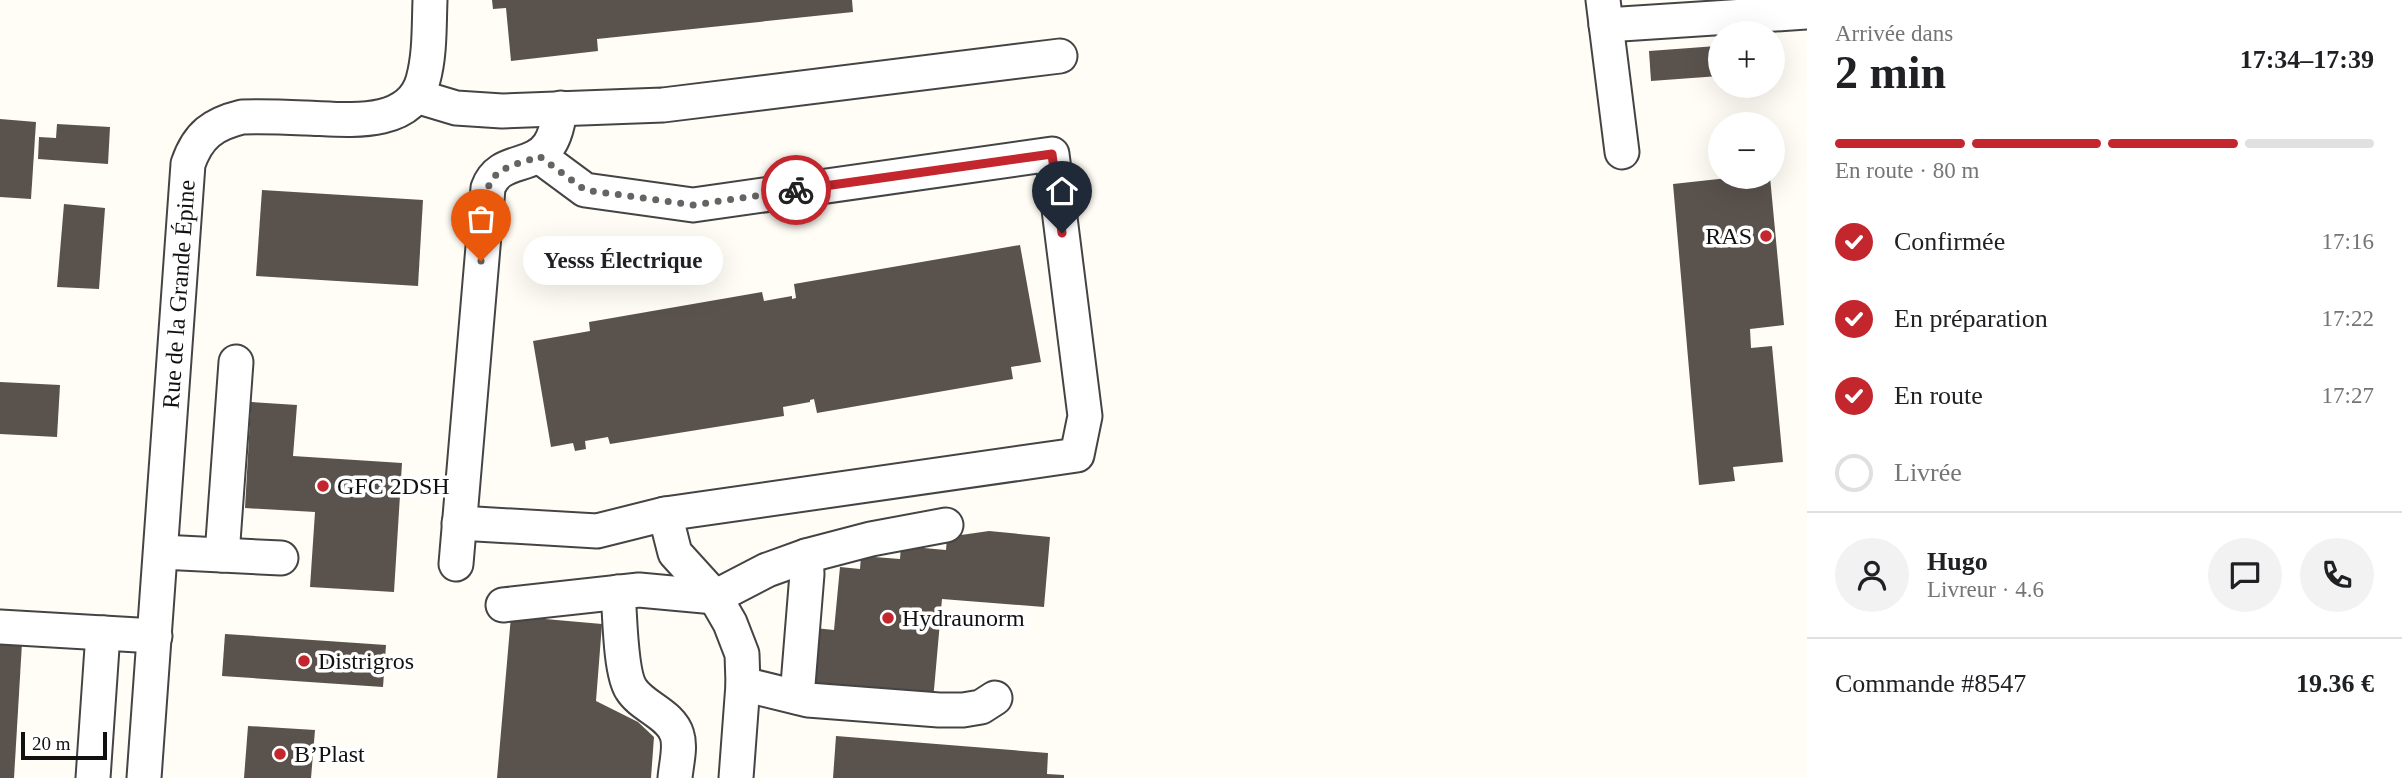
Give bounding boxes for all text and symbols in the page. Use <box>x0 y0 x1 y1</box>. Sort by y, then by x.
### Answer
map controls <box>1708 21 1785 189</box>
button: + <box>1708 21 1785 98</box>
text: Arrivée dans <box>1835 21 1953 46</box>
text: 17:34–17:39 <box>2240 45 2374 74</box>
text: 2 min <box>1835 47 1946 98</box>
button: − <box>1708 112 1785 189</box>
courier <box>761 155 831 225</box>
text: En route · 80 m <box>1835 158 1979 183</box>
pin <box>1032 161 1092 233</box>
icon: bike <box>777 171 815 209</box>
icon: home <box>1043 172 1081 210</box>
street label: Rue de la Grande Épine <box>158 179 200 410</box>
pin <box>451 189 511 261</box>
icon: bag <box>462 200 500 238</box>
place label: RAS <box>1705 223 1752 249</box>
icon: check <box>1835 223 1873 261</box>
text: Confirmée <box>1894 227 2005 256</box>
marker: RAS <box>1758 228 1774 244</box>
text: 17:16 <box>2322 229 2374 254</box>
callout: Yesss Électrique <box>523 236 722 286</box>
text: Yesss Électrique <box>543 248 703 273</box>
icon: check <box>1835 300 1873 338</box>
text: En préparation <box>1894 304 2048 333</box>
text: 17:22 <box>2322 306 2374 331</box>
icon: check <box>1835 377 1873 415</box>
text: En route <box>1894 381 1983 410</box>
text: 17:27 <box>2322 383 2374 408</box>
text: Livrée <box>1894 458 1962 487</box>
place label: GFC 2DSH <box>337 473 450 499</box>
marker: GFC 2DSH <box>315 478 331 494</box>
button: person <box>1835 538 1909 612</box>
button: chat <box>2208 538 2282 612</box>
button: phone <box>2300 538 2374 612</box>
text: Hugo <box>1927 547 1988 576</box>
text: Livreur · 4.6 <box>1927 577 2044 602</box>
place label: Hydraunorm <box>902 605 1025 631</box>
marker: Hydraunorm <box>880 610 896 626</box>
place label: Distrigros <box>318 648 414 674</box>
marker: Distrigros <box>296 653 312 669</box>
text: Commande #8547 <box>1835 669 2026 698</box>
text: 19.36 € <box>2296 669 2374 698</box>
scale bar <box>21 729 107 761</box>
text: 20 m <box>32 733 71 754</box>
place label: B’Plast <box>294 741 365 767</box>
marker: B’Plast <box>272 746 288 762</box>

